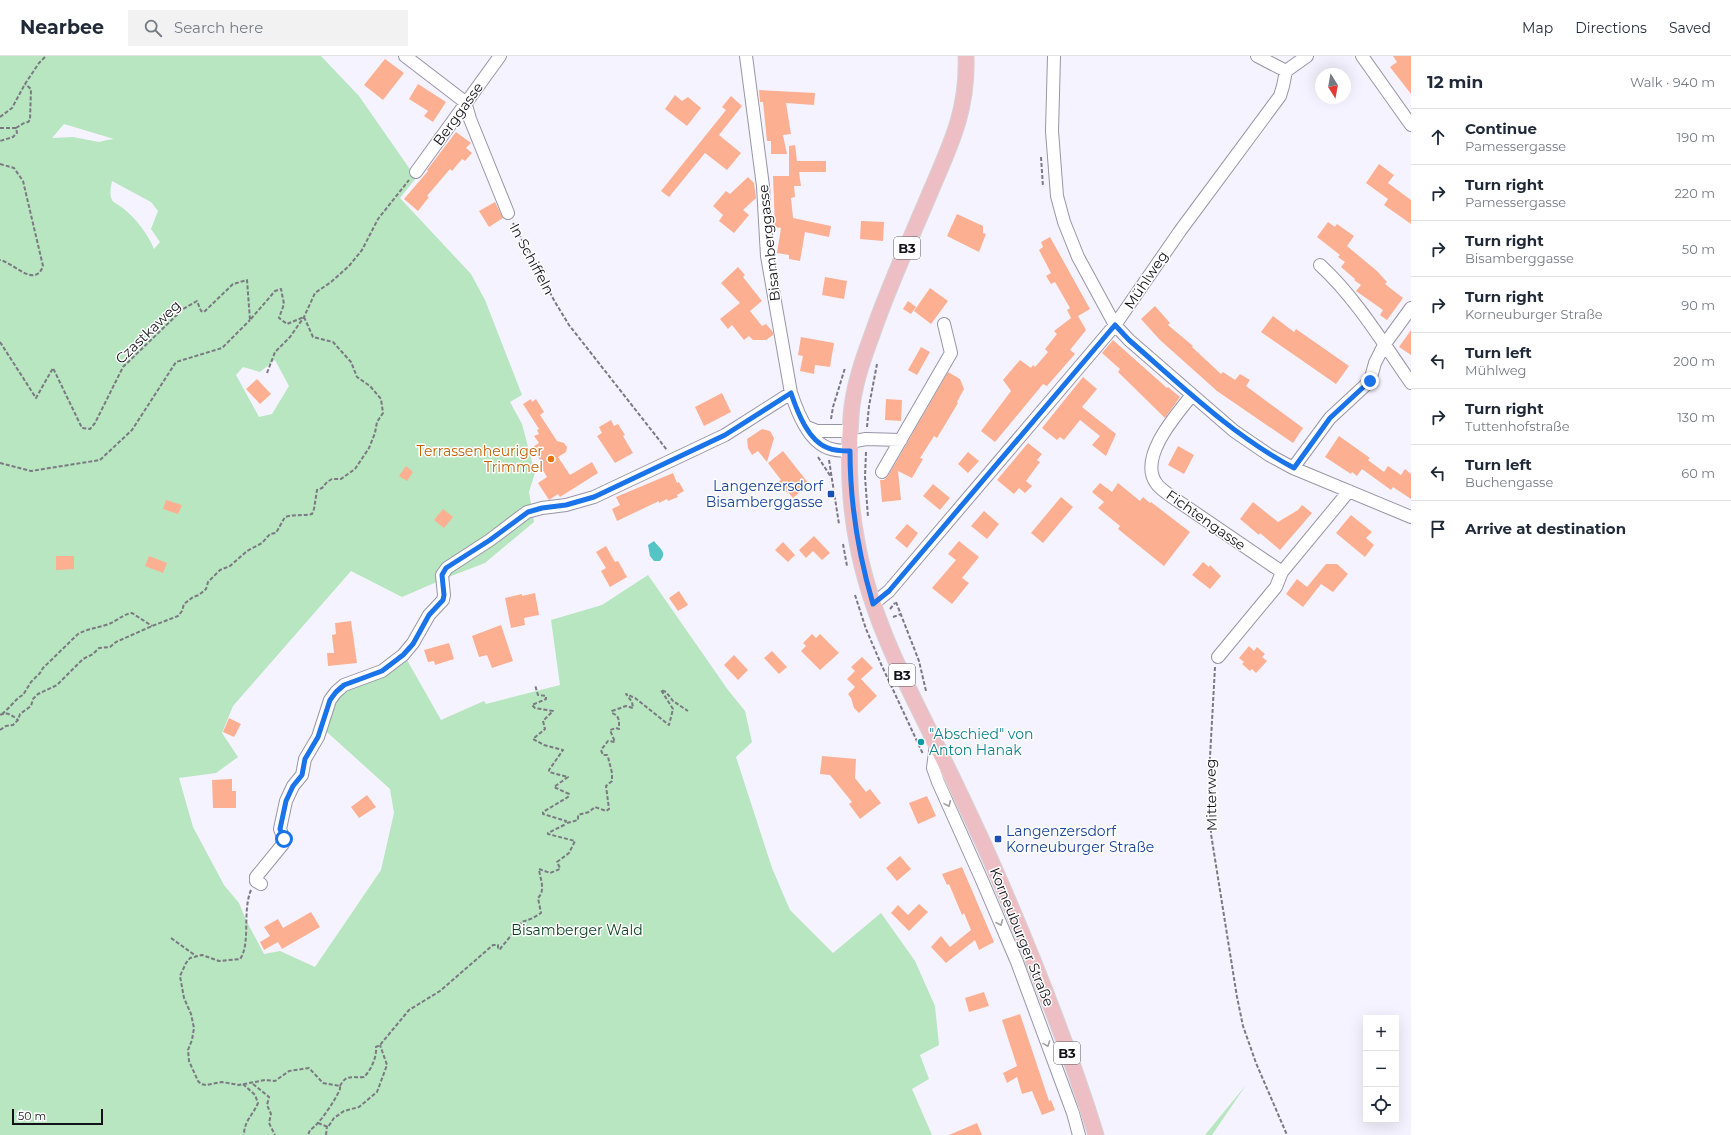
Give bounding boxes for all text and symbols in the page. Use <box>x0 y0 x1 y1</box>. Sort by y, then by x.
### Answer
search box <box>128 10 408 46</box>
text: Nearbee <box>20 16 104 39</box>
icon: search <box>142 17 164 39</box>
text: Search here <box>174 18 263 37</box>
text: Map <box>1522 19 1553 37</box>
text: Directions <box>1575 19 1647 37</box>
text: Saved <box>1669 19 1711 37</box>
north arrow <box>1315 68 1351 104</box>
text: 12 min <box>1427 72 1483 92</box>
text: Walk · 940 m <box>1630 74 1715 90</box>
street label: Berggasse <box>429 79 487 149</box>
text: Continue <box>1465 119 1537 138</box>
icon: ahead <box>1427 126 1449 148</box>
text: 190 m <box>1677 129 1715 145</box>
text: Pamessergasse <box>1465 138 1566 154</box>
text: Turn right <box>1465 175 1544 194</box>
icon: right <box>1427 182 1449 204</box>
street label: Bisamberggasse <box>754 184 784 302</box>
text: 220 m <box>1674 185 1715 201</box>
text: Pamessergasse <box>1465 194 1566 210</box>
street label: In Schiffeln <box>506 220 558 298</box>
text: Turn right <box>1465 231 1544 250</box>
road number: B3 <box>894 237 920 259</box>
icon: right <box>1427 238 1449 260</box>
text: 50 m <box>1682 241 1715 257</box>
street label: Mühlweg <box>1120 248 1172 312</box>
text: Bisamberggasse <box>1465 250 1574 266</box>
text: Turn right <box>1465 287 1544 306</box>
icon: right <box>1427 294 1449 316</box>
street label: Czastkaweg <box>111 296 185 368</box>
text: 90 m <box>1681 297 1715 313</box>
text: Korneuburger Straße <box>1465 306 1603 322</box>
text: Turn left <box>1465 343 1532 362</box>
icon: left <box>1427 350 1449 372</box>
text: 200 m <box>1673 353 1715 369</box>
text: Mühlweg <box>1465 362 1526 378</box>
route end <box>1361 372 1379 390</box>
text: Turn right <box>1465 399 1544 418</box>
icon: right <box>1427 406 1449 428</box>
text: 130 m <box>1677 409 1715 425</box>
text: Tuttenhofstraße <box>1465 418 1570 434</box>
place label: Terrassenheuriger Trimmel <box>417 442 543 476</box>
marker: Terrassenheuriger Trimmel <box>546 454 556 464</box>
text: Turn left <box>1465 455 1532 474</box>
icon: left <box>1427 462 1449 484</box>
text: 60 m <box>1681 465 1715 481</box>
text: Buchengasse <box>1465 474 1553 490</box>
place label: Langenzersdorf Bisamberggasse <box>706 477 824 511</box>
street label: Fichtengasse <box>1163 486 1249 554</box>
marker: Langenzersdorf Bisamberggasse <box>826 489 836 499</box>
icon: arrive <box>1427 518 1449 540</box>
text: Arrive at destination <box>1465 519 1626 538</box>
road number: B3 <box>889 664 915 686</box>
place label: "Abschied" von Anton Hanak <box>929 725 1033 759</box>
marker: "Abschied" von Anton Hanak <box>916 737 926 747</box>
street label: Mitterweg <box>1201 759 1221 831</box>
one-way arrow <box>943 800 951 808</box>
place label: Langenzersdorf Korneuburger Straße <box>1006 822 1154 856</box>
route start <box>275 830 293 848</box>
marker: Langenzersdorf Korneuburger Straße <box>993 834 1003 844</box>
street label: Korneuburger Straße <box>986 865 1058 1009</box>
one-way arrow <box>996 920 1004 927</box>
park label: Bisamberger Wald <box>511 921 643 939</box>
map controls <box>1363 1015 1399 1123</box>
button: + <box>1363 1015 1399 1051</box>
one-way arrow <box>1043 1041 1051 1048</box>
road number: B3 <box>1054 1042 1080 1064</box>
button: − <box>1363 1051 1399 1087</box>
button: locate <box>1363 1087 1399 1123</box>
scale bar <box>12 1107 103 1126</box>
text: 50 m <box>18 1109 46 1123</box>

